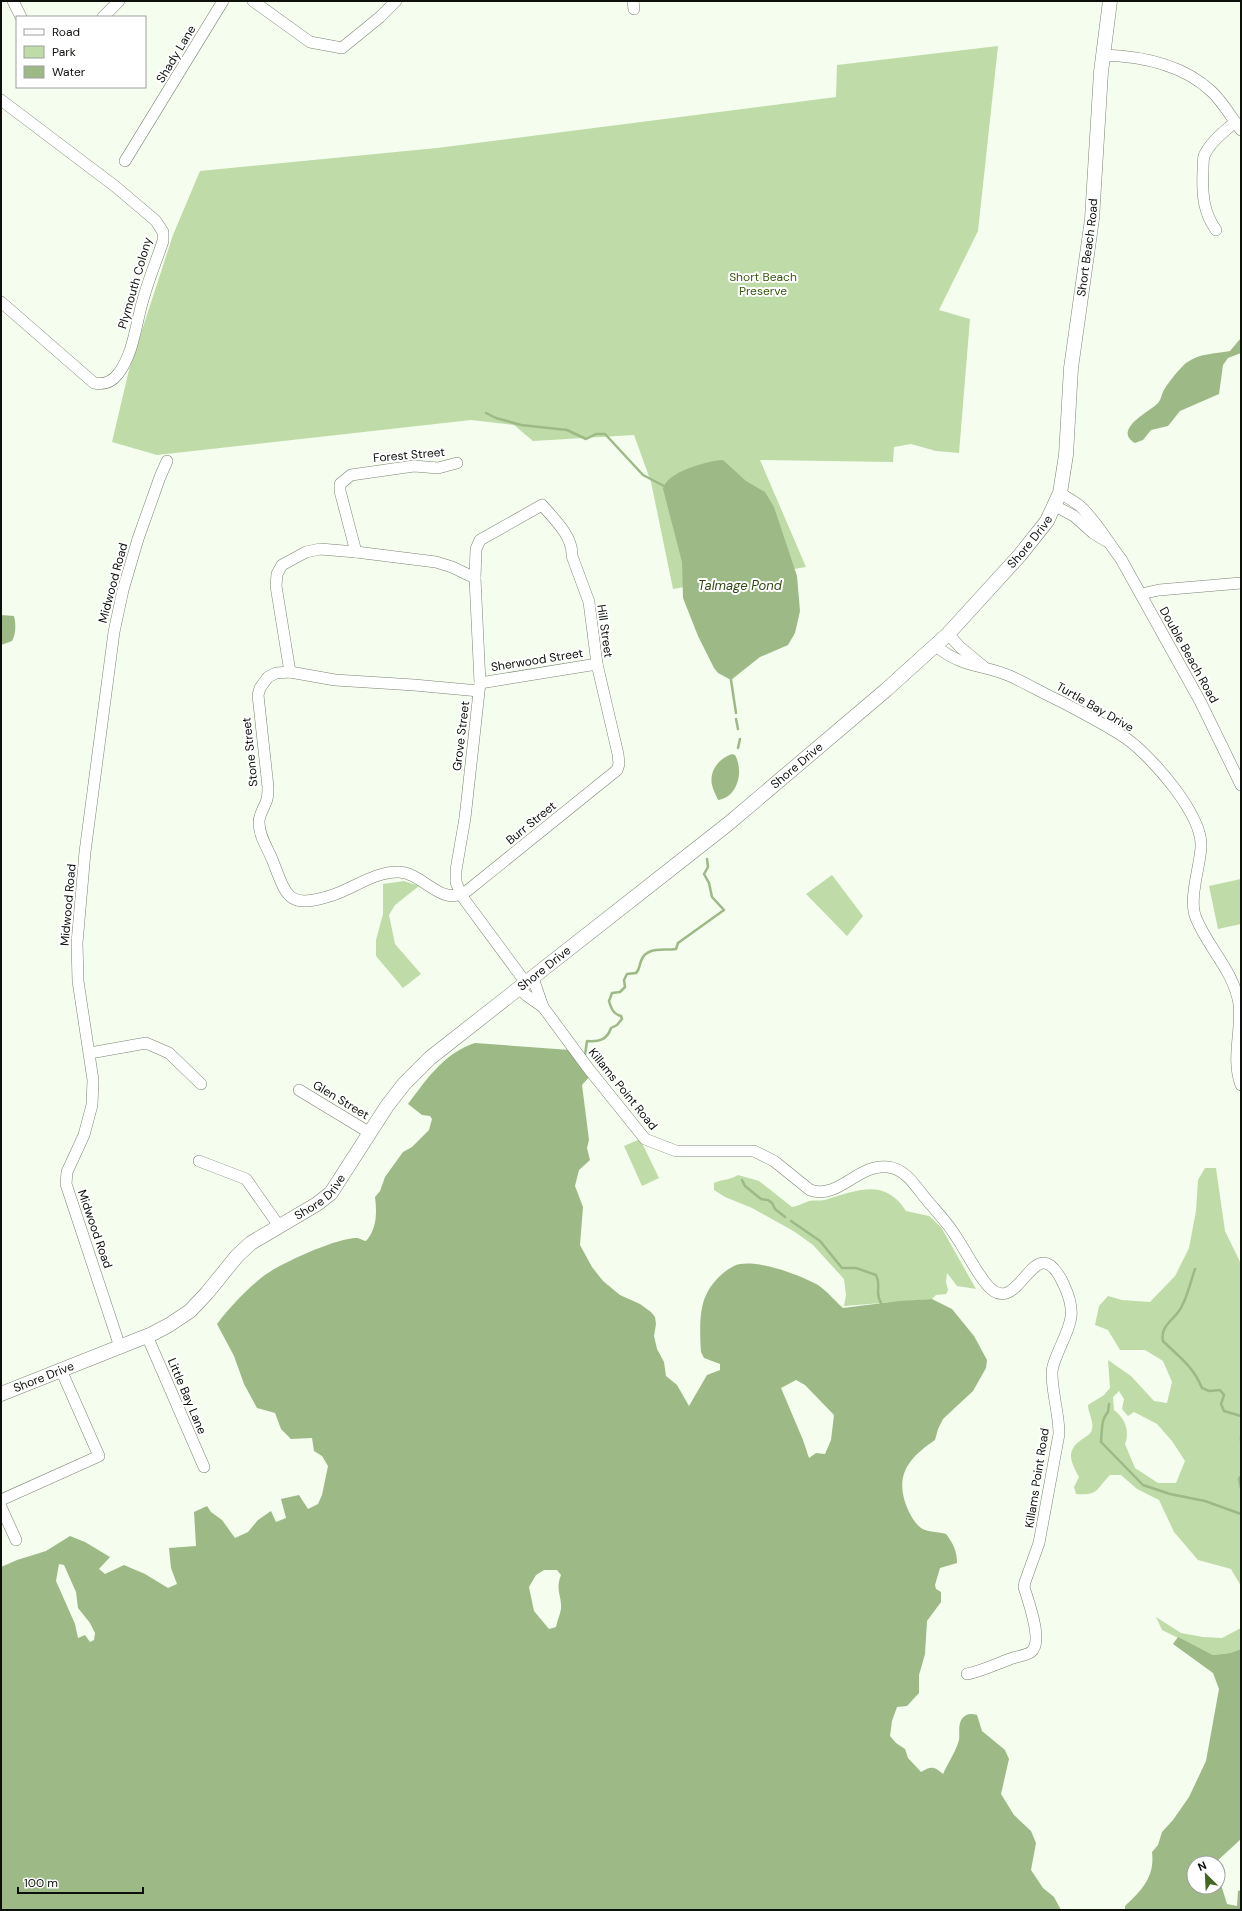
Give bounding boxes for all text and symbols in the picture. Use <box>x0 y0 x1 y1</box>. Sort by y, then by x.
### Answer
legend <box>16 16 146 88</box>
street label: Shady Lane <box>153 22 200 86</box>
text: Road <box>52 24 80 40</box>
text: Park <box>52 44 76 60</box>
text: Water <box>52 64 86 80</box>
street label: Short Beach Road <box>1073 198 1101 298</box>
street label: Plymouth Colony <box>114 235 156 331</box>
park label: Short Beach Preserve <box>729 269 797 299</box>
street label: Forest Street <box>372 444 446 466</box>
street label: Shore Drive <box>1004 513 1056 572</box>
street label: Midwood Road <box>95 541 131 625</box>
water label: Talmage Pond <box>698 577 783 594</box>
street label: Hill Street <box>593 603 617 659</box>
street label: Double Beach Road <box>1156 604 1222 706</box>
street label: Sherwood Street <box>490 645 584 675</box>
street label: Turtle Bay Drive <box>1053 678 1137 736</box>
street label: Grove Street <box>449 700 473 772</box>
street label: Stone Street <box>238 716 262 787</box>
street label: Shore Drive <box>767 739 826 792</box>
street label: Burr Street <box>503 798 560 848</box>
street label: Midwood Road <box>56 863 80 947</box>
street label: Shore Drive <box>514 942 574 994</box>
street label: Killams Point Road <box>585 1045 661 1133</box>
street label: Glen Street <box>310 1077 372 1123</box>
street label: Shore Drive <box>291 1171 349 1224</box>
street label: Midwood Road <box>74 1187 116 1271</box>
street label: Little Bay Lane <box>164 1355 210 1437</box>
street label: Shore Drive <box>11 1358 76 1396</box>
street label: Killams Point Road <box>1021 1427 1053 1529</box>
north arrow <box>1186 1855 1226 1895</box>
text: N <box>1195 1858 1208 1874</box>
scale bar <box>18 1869 143 1895</box>
text: 100 m <box>24 1875 58 1891</box>

